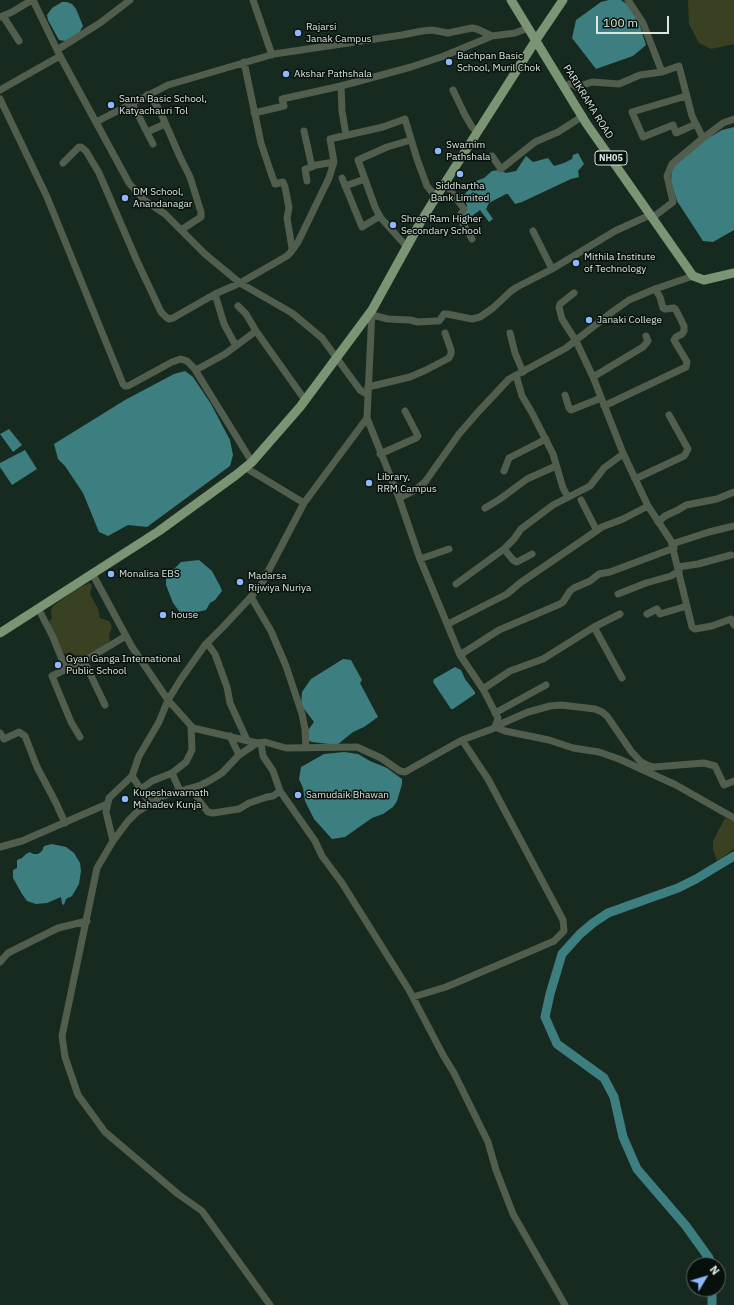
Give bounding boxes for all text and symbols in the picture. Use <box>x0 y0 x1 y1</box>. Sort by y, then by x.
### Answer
scale bar <box>598 8 671 34</box>
text: 100 m <box>603 15 638 30</box>
place label: Rajarsi Janak Campus <box>306 21 372 44</box>
marker: Rajarsi Janak Campus <box>293 28 303 38</box>
place label: Bachpan Basic School, Muril Chok <box>457 50 540 74</box>
marker: Bachpan Basic School, Muril Chok <box>444 57 454 67</box>
street label: PARIKRAMA ROAD <box>560 63 616 141</box>
place label: Akshar Pathshala <box>294 68 372 80</box>
marker: Akshar Pathshala <box>281 69 291 79</box>
place label: Santa Basic School, Katyachauri Tol <box>119 93 207 116</box>
marker: Santa Basic School, Katyachauri Tol <box>106 100 116 110</box>
place label: Swarnim Pathshala <box>446 139 490 162</box>
marker: Swarnim Pathshala <box>433 146 443 156</box>
road number: NH05 <box>595 151 627 165</box>
marker: Siddhartha Bank Limited <box>455 169 465 179</box>
place label: Siddhartha Bank Limited <box>431 180 489 204</box>
place label: DM School, Anandanagar <box>133 186 193 210</box>
marker: DM School, Anandanagar <box>120 193 130 203</box>
place label: Shree Ram Higher Secondary School <box>401 213 482 236</box>
marker: Shree Ram Higher Secondary School <box>388 220 398 230</box>
place label: Mithila Institute of Technology <box>584 251 655 274</box>
marker: Mithila Institute of Technology <box>571 258 581 268</box>
place label: Janaki College <box>597 314 662 326</box>
marker: Janaki College <box>584 315 594 325</box>
place label: Library, RRM Campus <box>377 471 437 494</box>
marker: Library, RRM Campus <box>364 478 374 488</box>
place label: Monalisa EBS <box>119 568 180 580</box>
marker: Monalisa EBS <box>106 569 116 579</box>
place label: Madarsa Rijwiya Nuriya <box>248 570 311 594</box>
marker: Madarsa Rijwiya Nuriya <box>235 577 245 587</box>
place label: house <box>171 609 198 621</box>
marker: house <box>158 610 168 620</box>
place label: Gyan Ganga International Public School <box>66 653 181 676</box>
marker: Gyan Ganga International Public School <box>53 660 63 670</box>
place label: Kupeshawarnath Mahadev Kunja <box>133 787 209 810</box>
place label: Samudaik Bhawan <box>306 789 389 801</box>
marker: Samudaik Bhawan <box>293 790 303 800</box>
marker: Kupeshawarnath Mahadev Kunja <box>120 794 130 804</box>
north arrow <box>686 1257 726 1297</box>
text: N <box>707 1263 723 1278</box>

